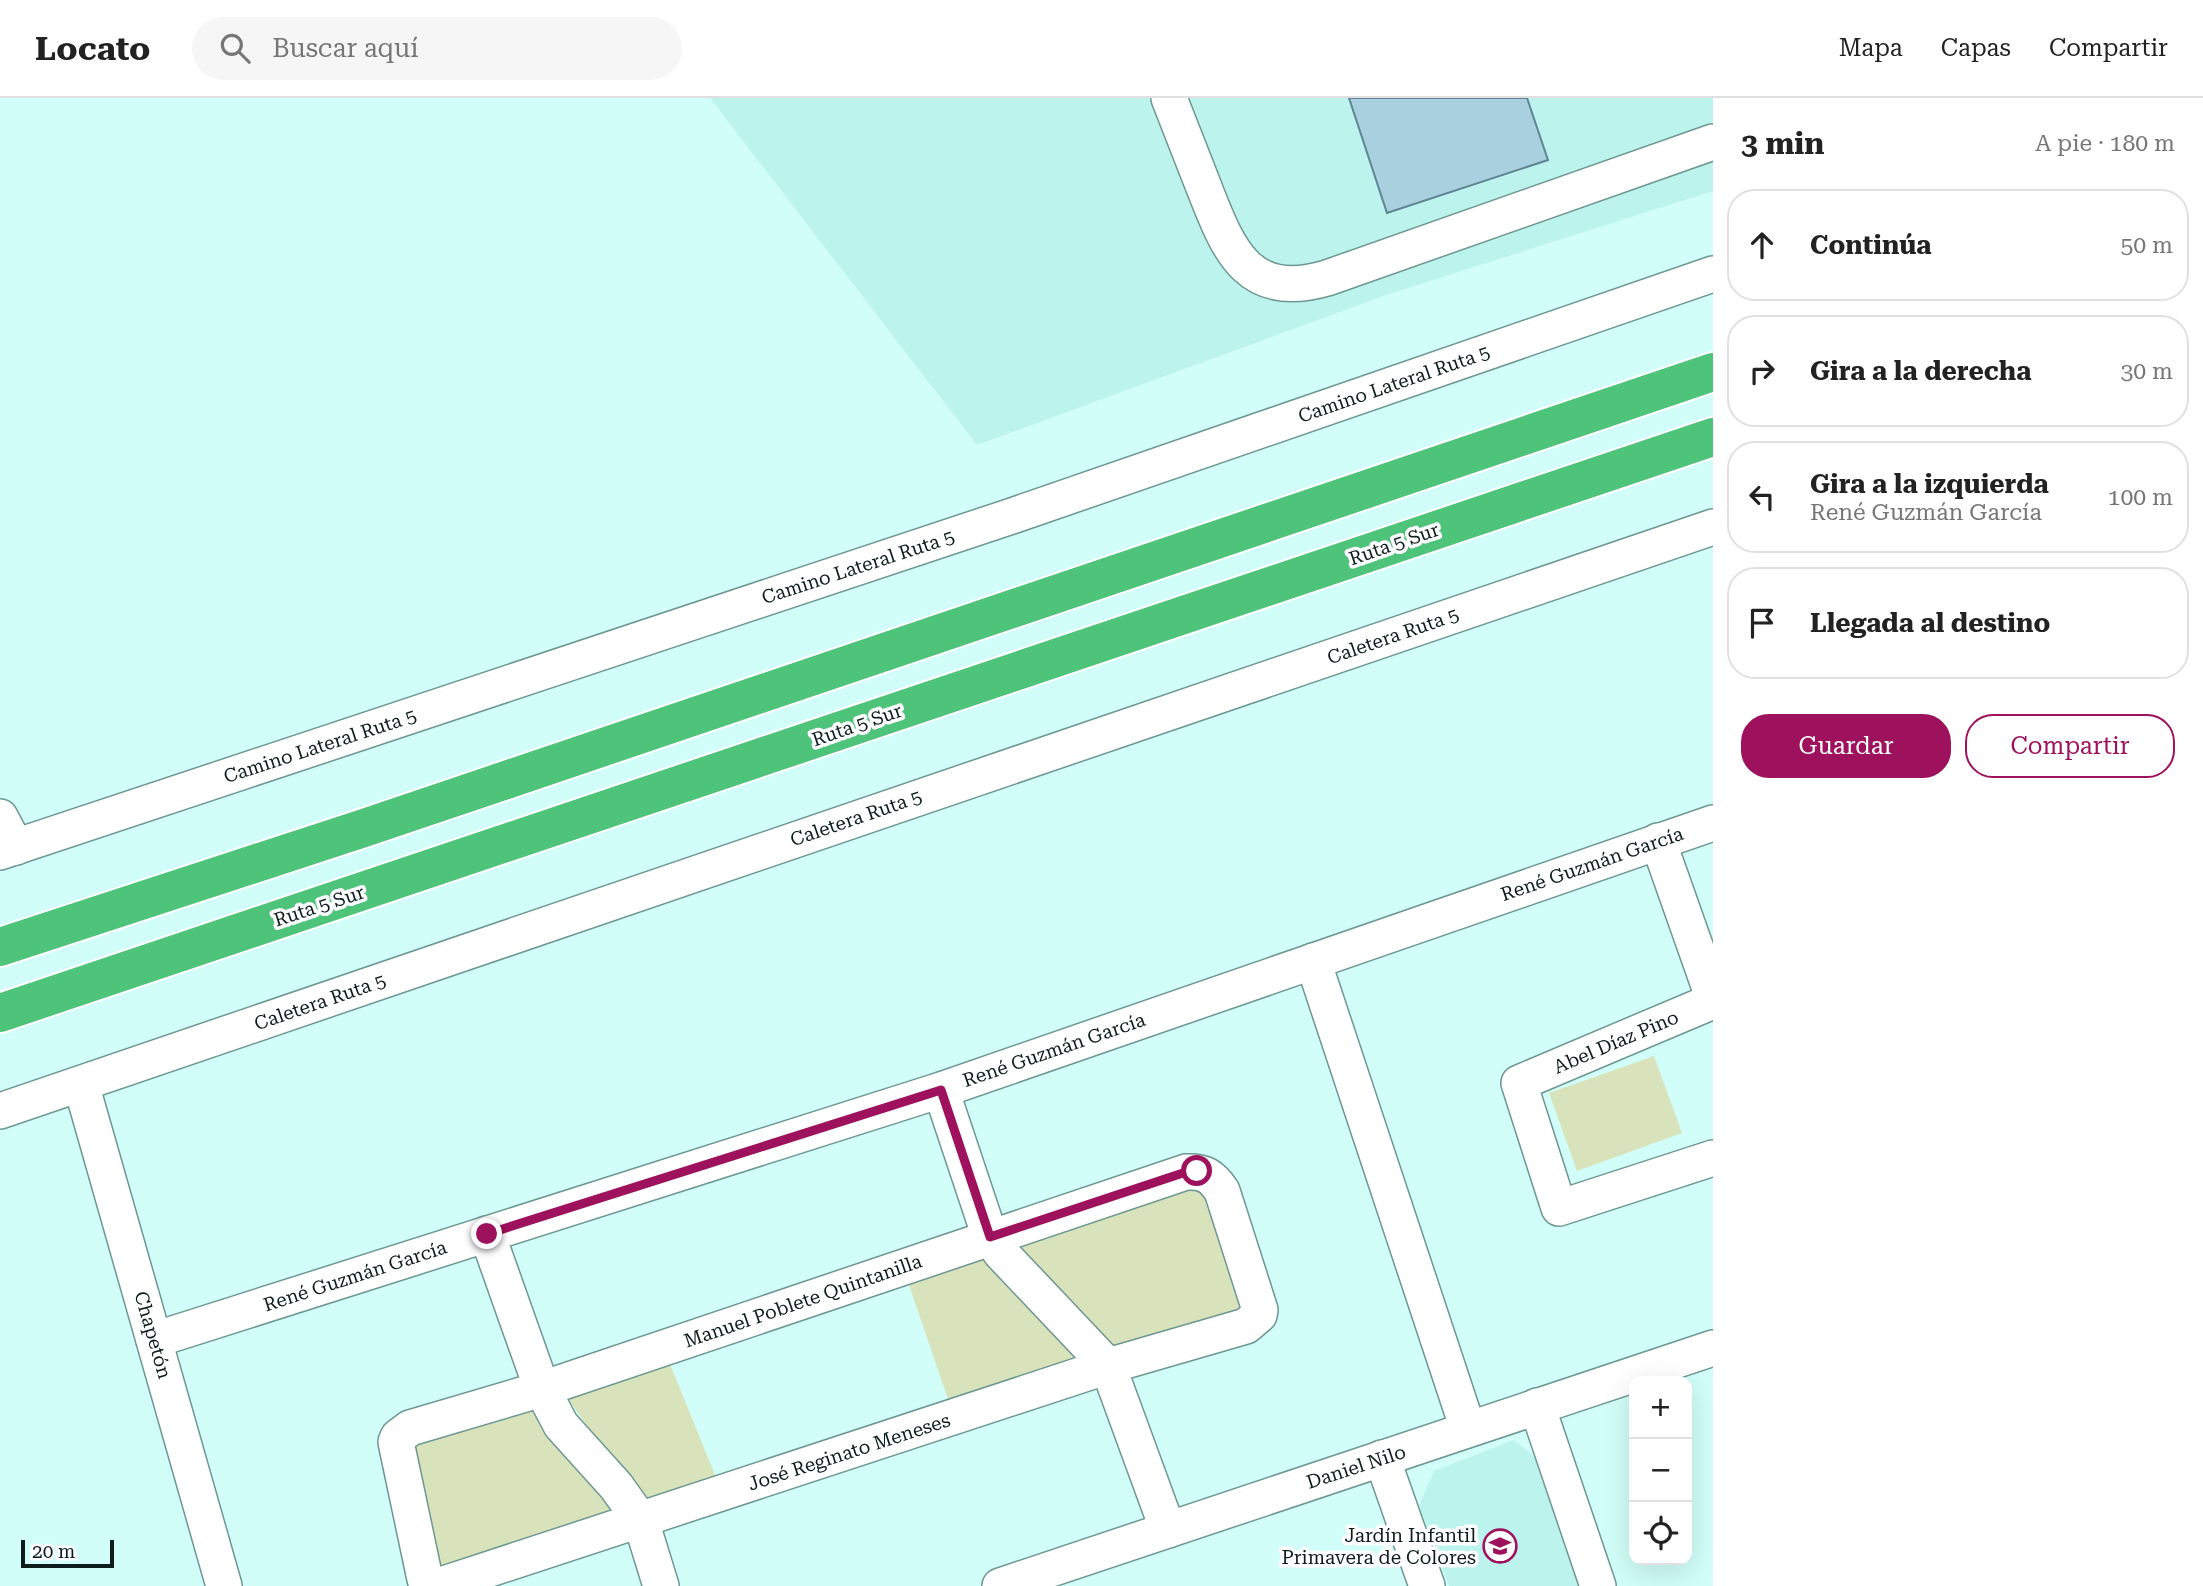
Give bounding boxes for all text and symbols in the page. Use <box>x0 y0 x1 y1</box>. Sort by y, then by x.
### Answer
search box <box>192 17 682 80</box>
text: Locato <box>35 29 150 68</box>
icon: search <box>216 29 254 67</box>
text: Buscar aquí <box>272 33 419 63</box>
text: Mapa <box>1839 34 1903 62</box>
text: Capas <box>1941 34 2011 62</box>
text: Compartir <box>2049 34 2168 62</box>
text: 3 min <box>1741 126 1824 161</box>
text: A pie · 180 m <box>2035 130 2175 157</box>
icon: ahead <box>1743 226 1781 264</box>
text: Continúa <box>1810 230 1932 260</box>
text: 50 m <box>2120 232 2173 259</box>
street label: Camino Lateral Ruta 5 <box>1295 340 1493 428</box>
icon: right <box>1743 352 1781 390</box>
text: Gira a la derecha <box>1810 356 2031 386</box>
text: 30 m <box>2120 358 2173 385</box>
text: Gira a la izquierda <box>1810 469 2049 499</box>
icon: left <box>1743 478 1781 516</box>
text: 100 m <box>2108 484 2173 511</box>
text: René Guzmán García <box>1810 499 2042 526</box>
street label: Ruta 5 Sur <box>1346 518 1442 570</box>
street label: Camino Lateral Ruta 5 <box>759 525 957 609</box>
street label: Caletera Ruta 5 <box>1324 603 1462 669</box>
icon: arrive <box>1743 604 1781 642</box>
text: Llegada al destino <box>1810 608 2050 638</box>
street label: Ruta 5 Sur <box>809 699 905 751</box>
street label: Camino Lateral Ruta 5 <box>221 704 419 788</box>
button: Guardar <box>1741 714 1951 778</box>
button: Compartir <box>1965 714 2175 778</box>
street label: Caletera Ruta 5 <box>787 785 925 851</box>
street label: René Guzmán García <box>1498 822 1687 906</box>
street label: Ruta 5 Sur <box>271 881 367 931</box>
street label: Caletera Ruta 5 <box>251 969 389 1035</box>
street label: Abel Díaz Pino <box>1550 1005 1682 1079</box>
street label: René Guzmán García <box>960 1008 1149 1092</box>
route start <box>1181 1155 1212 1186</box>
route end <box>471 1218 502 1249</box>
street label: René Guzmán García <box>260 1235 450 1317</box>
street label: Manuel Poblete Quintanilla <box>681 1249 926 1353</box>
street label: Chapetón <box>130 1289 176 1381</box>
map controls <box>1629 1376 1692 1565</box>
button: + <box>1629 1376 1692 1439</box>
street label: José Reginato Meneses <box>745 1408 953 1496</box>
button: − <box>1629 1439 1692 1502</box>
street label: Daniel Nilo <box>1303 1440 1409 1494</box>
button: locate <box>1629 1502 1692 1565</box>
place label: Jardín Infantil Primavera de Colores <box>1282 1524 1476 1569</box>
school or university icon: Jardín Infantil Primavera de Colores <box>1481 1527 1519 1565</box>
scale bar <box>21 1537 114 1569</box>
text: 20 m <box>32 1540 75 1563</box>

